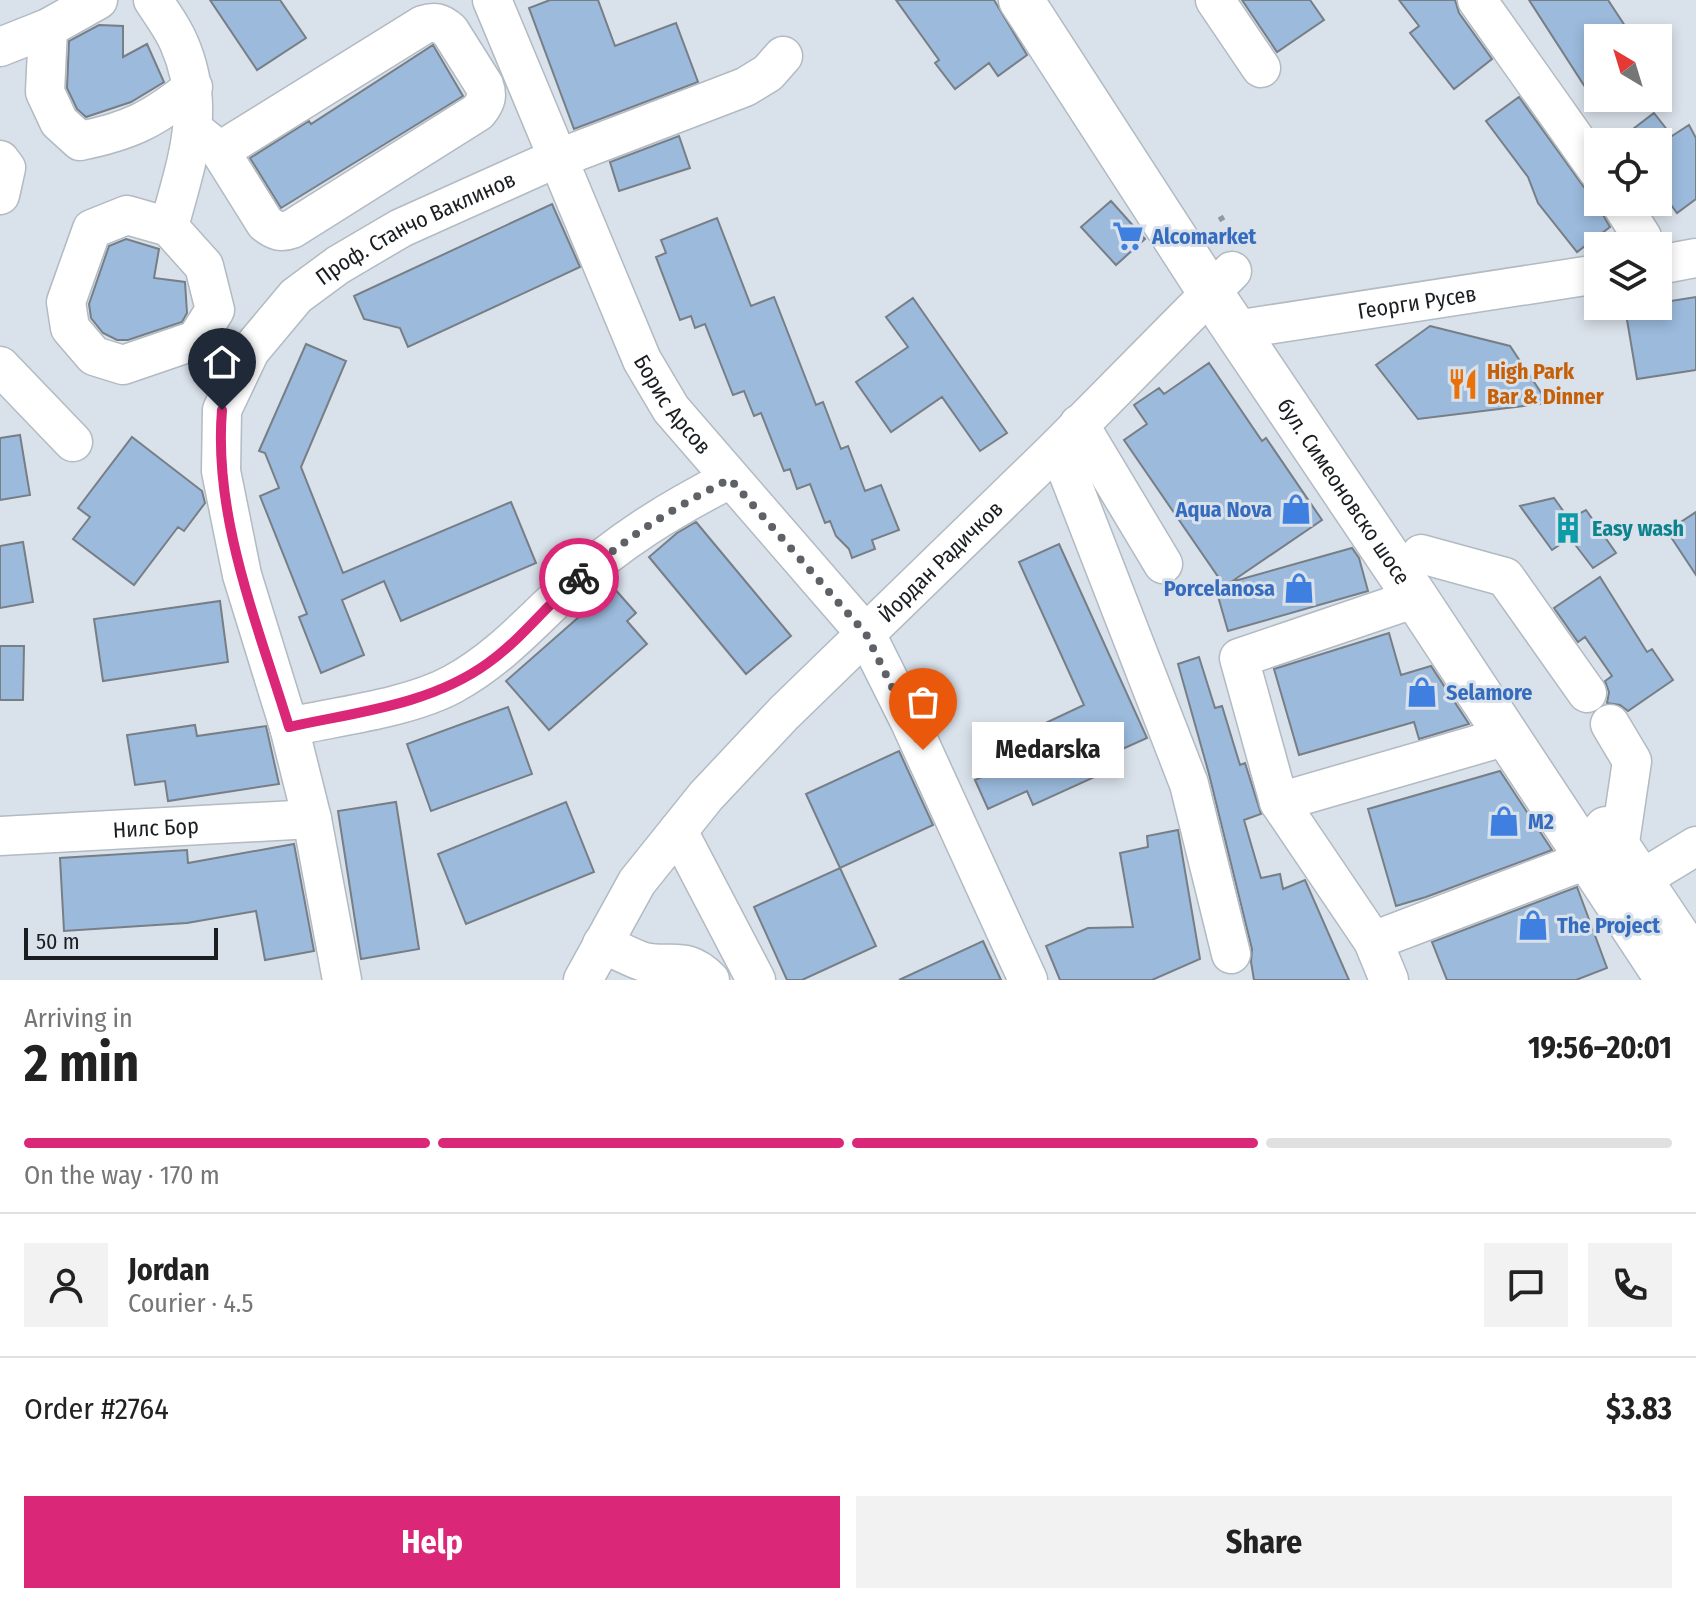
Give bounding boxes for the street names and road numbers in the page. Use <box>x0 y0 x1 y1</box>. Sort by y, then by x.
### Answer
street label: Проф. Станчо Ваклинов <box>310 165 520 291</box>
street label: Георги Русев <box>1356 280 1478 325</box>
street label: Борис Арсов <box>628 350 717 460</box>
street label: бул. Симеоновско шосе <box>1272 393 1416 590</box>
street label: Йордан Радичков <box>873 495 1009 628</box>
street label: Нилс Бор <box>112 812 199 844</box>

